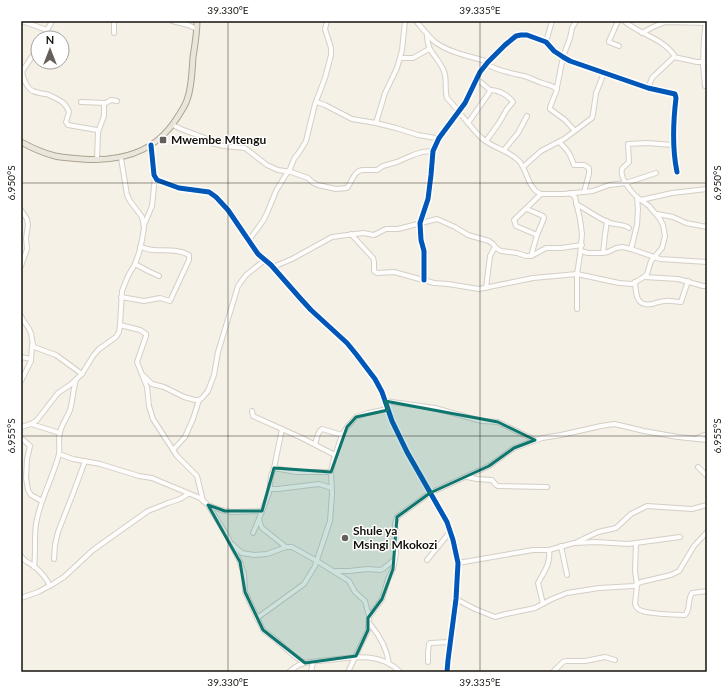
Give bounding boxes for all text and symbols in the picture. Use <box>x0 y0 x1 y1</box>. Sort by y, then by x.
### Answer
text: 39.330°E <box>207 4 249 16</box>
text: 39.335°E <box>459 4 501 16</box>
north arrow <box>30 30 70 70</box>
text: N <box>46 33 54 46</box>
place label: Mwembe Mtengu <box>171 132 266 147</box>
marker: Mwembe Mtengu <box>158 135 168 145</box>
text: 6.950°S <box>5 165 17 201</box>
text: 6.950°S <box>711 165 723 201</box>
text: 6.955°S <box>5 418 17 454</box>
text: 6.955°S <box>711 418 723 454</box>
place label: Shule ya Msingi Mkokozi <box>353 523 437 552</box>
marker: Shule ya Msingi Mkokozi <box>340 533 350 543</box>
text: 39.330°E <box>207 676 249 688</box>
text: 39.335°E <box>459 676 501 688</box>

